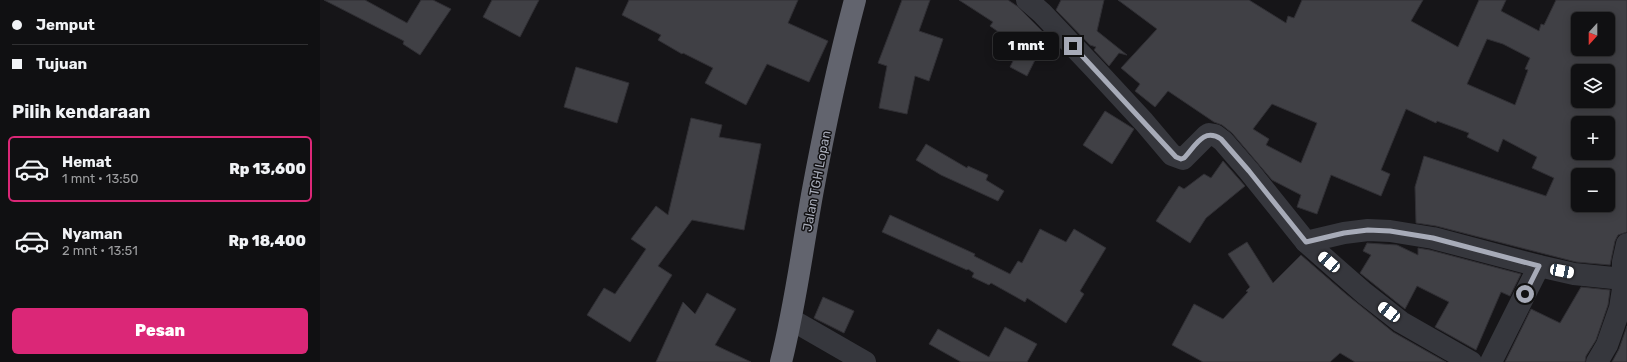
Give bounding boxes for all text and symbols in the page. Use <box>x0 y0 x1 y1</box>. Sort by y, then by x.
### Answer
north arrow <box>1571 12 1615 56</box>
map controls <box>1571 12 1615 212</box>
text: Jemput <box>36 16 95 34</box>
callout: 1 mnt <box>993 32 1059 60</box>
route end <box>1064 37 1082 55</box>
text: 1 mnt <box>1008 38 1044 53</box>
text: Tujuan <box>36 55 87 73</box>
button: layers <box>1571 64 1615 108</box>
text: Pilih kendaraan <box>12 101 150 123</box>
button: + <box>1571 116 1615 160</box>
street label: Jalan TGH Lopan <box>799 129 834 233</box>
icon: car <box>14 151 50 187</box>
text: Hemat <box>62 153 112 171</box>
text: Rp 13,600 <box>229 160 306 178</box>
button: − <box>1571 168 1615 212</box>
text: 1 mnt · 13:50 <box>62 171 139 186</box>
icon: car <box>14 223 50 259</box>
text: Nyaman <box>62 225 123 243</box>
text: Rp 18,400 <box>229 232 306 250</box>
text: 2 mnt · 13:51 <box>62 243 138 258</box>
car <box>1316 250 1342 274</box>
car <box>1549 263 1575 279</box>
route start <box>1516 285 1534 303</box>
car <box>1376 300 1402 324</box>
button: Pesan <box>12 308 308 354</box>

